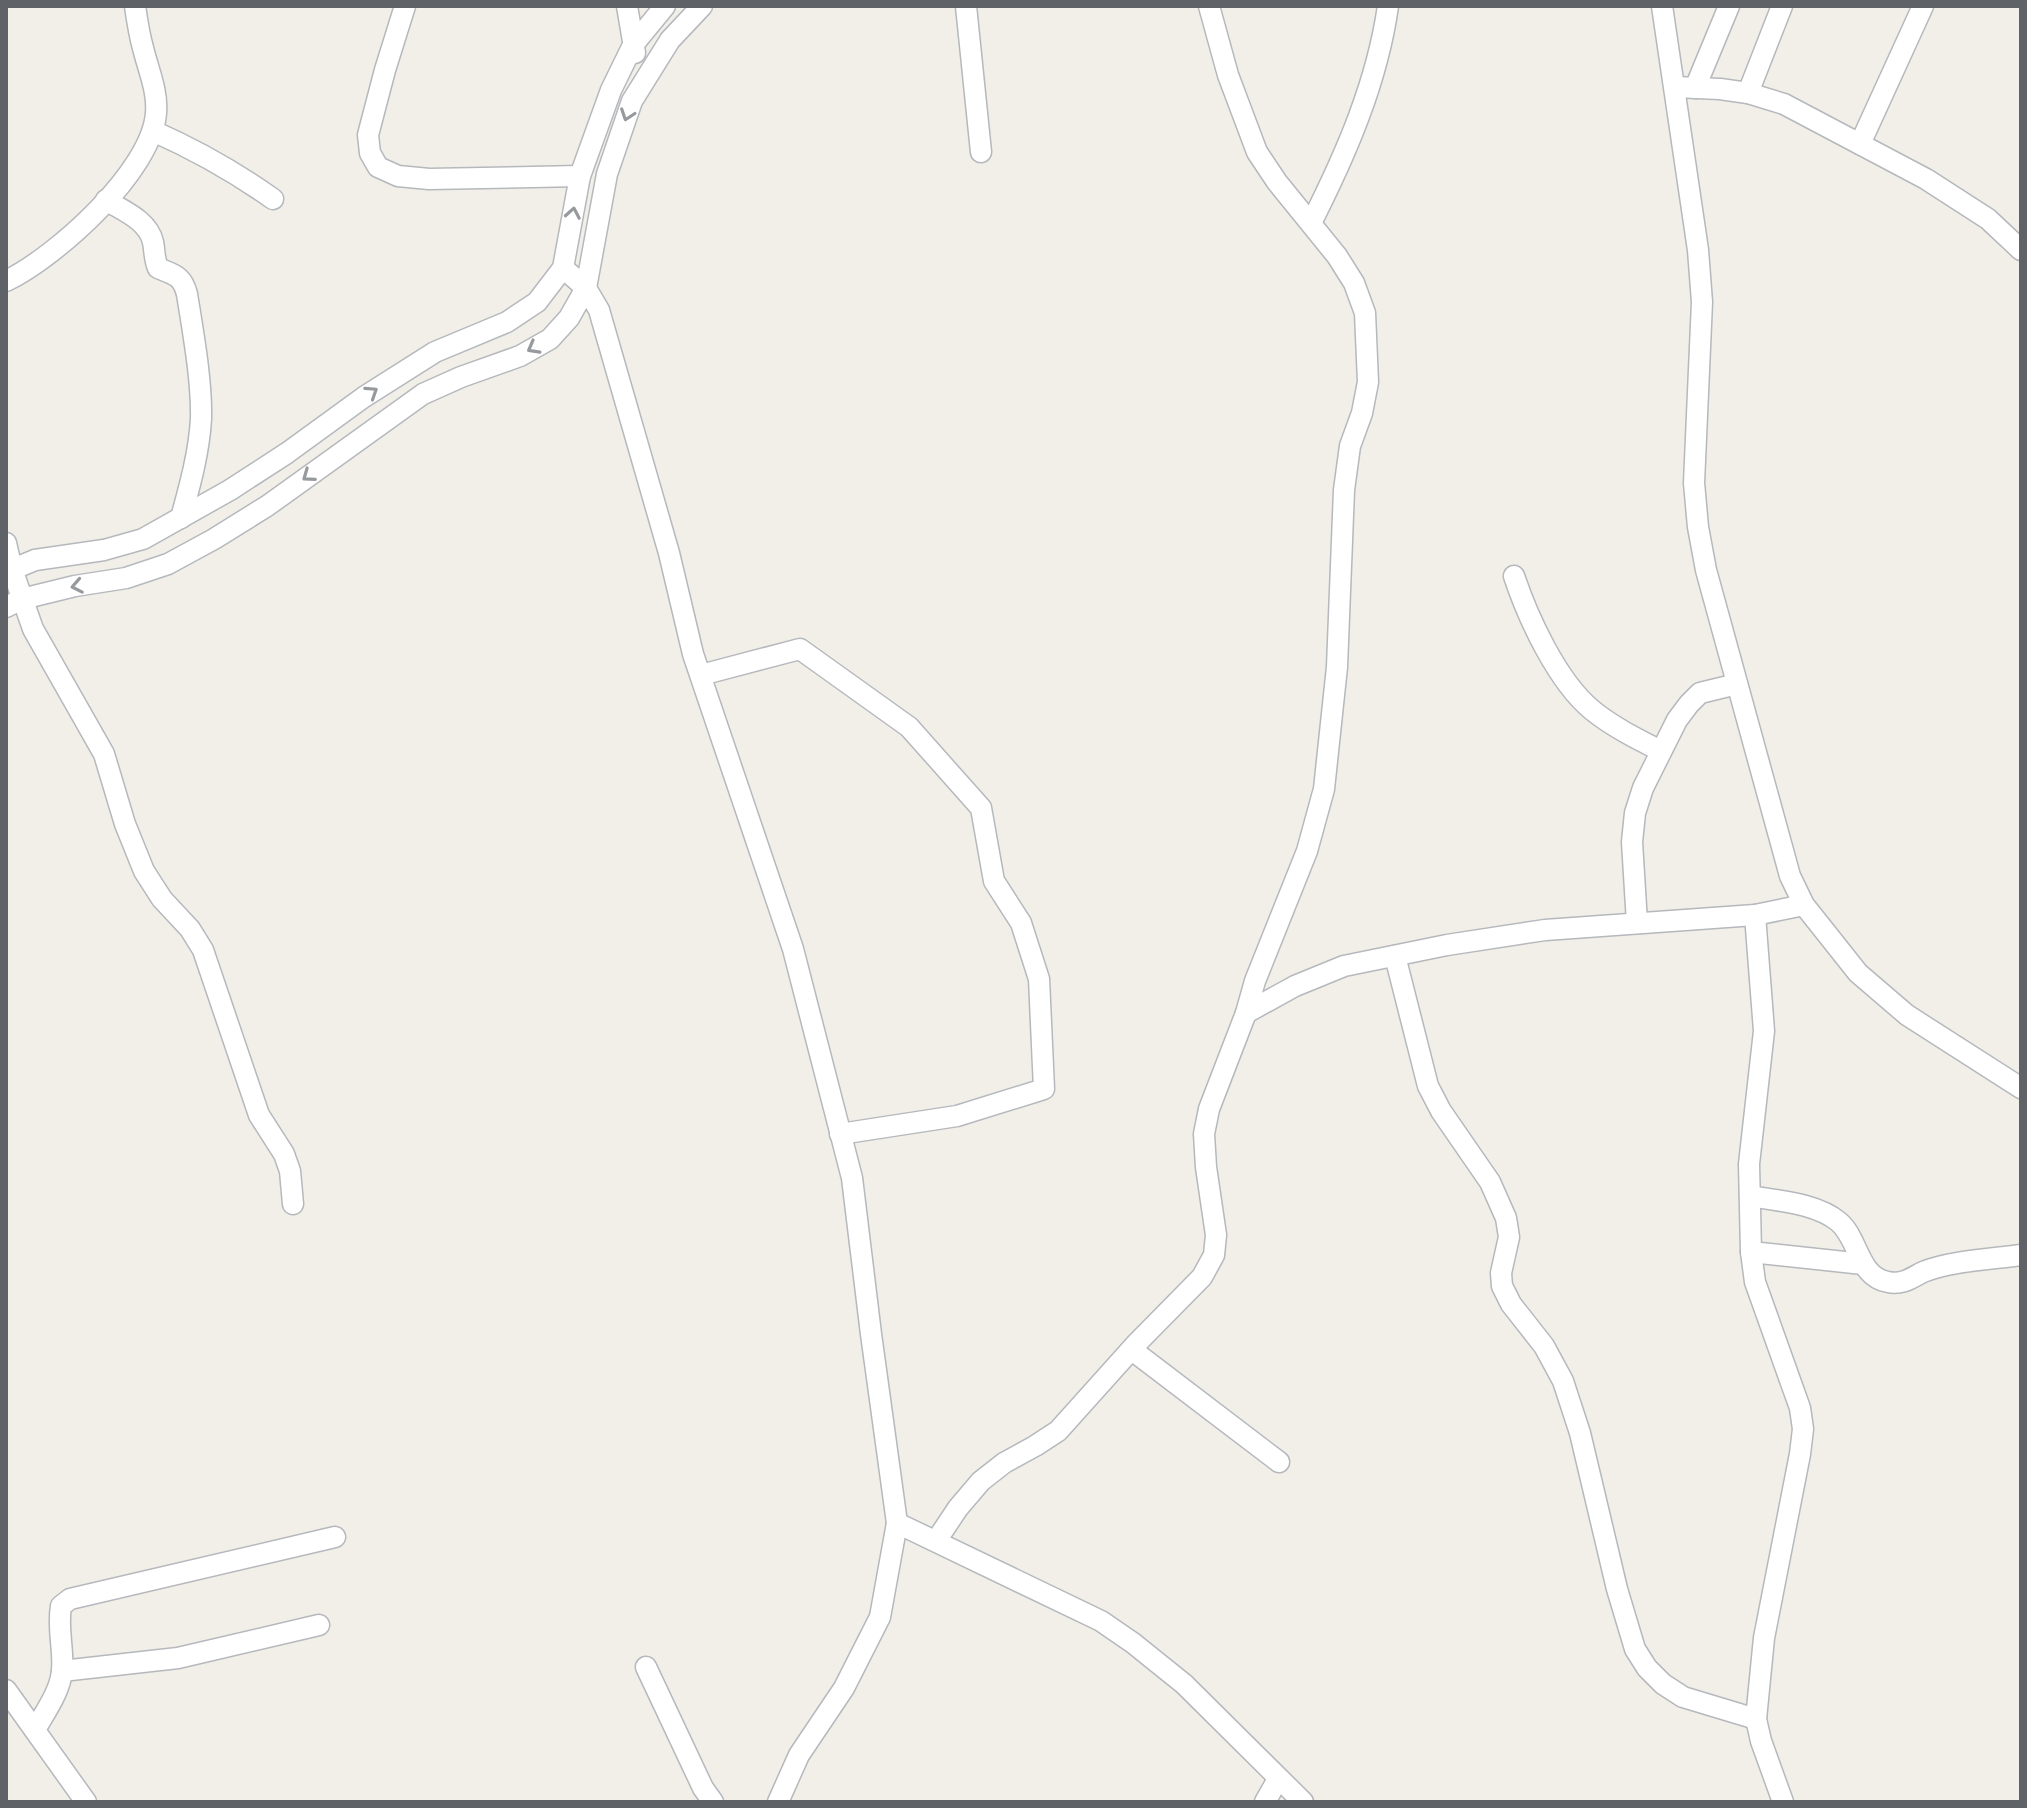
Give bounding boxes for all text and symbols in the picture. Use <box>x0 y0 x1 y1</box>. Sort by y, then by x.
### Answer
one-way arrow <box>621 108 637 122</box>
one-way arrow <box>564 206 581 219</box>
one-way arrow <box>527 339 541 354</box>
one-way arrow <box>363 387 378 402</box>
one-way arrow <box>303 466 317 481</box>
one-way arrow <box>71 577 84 594</box>

